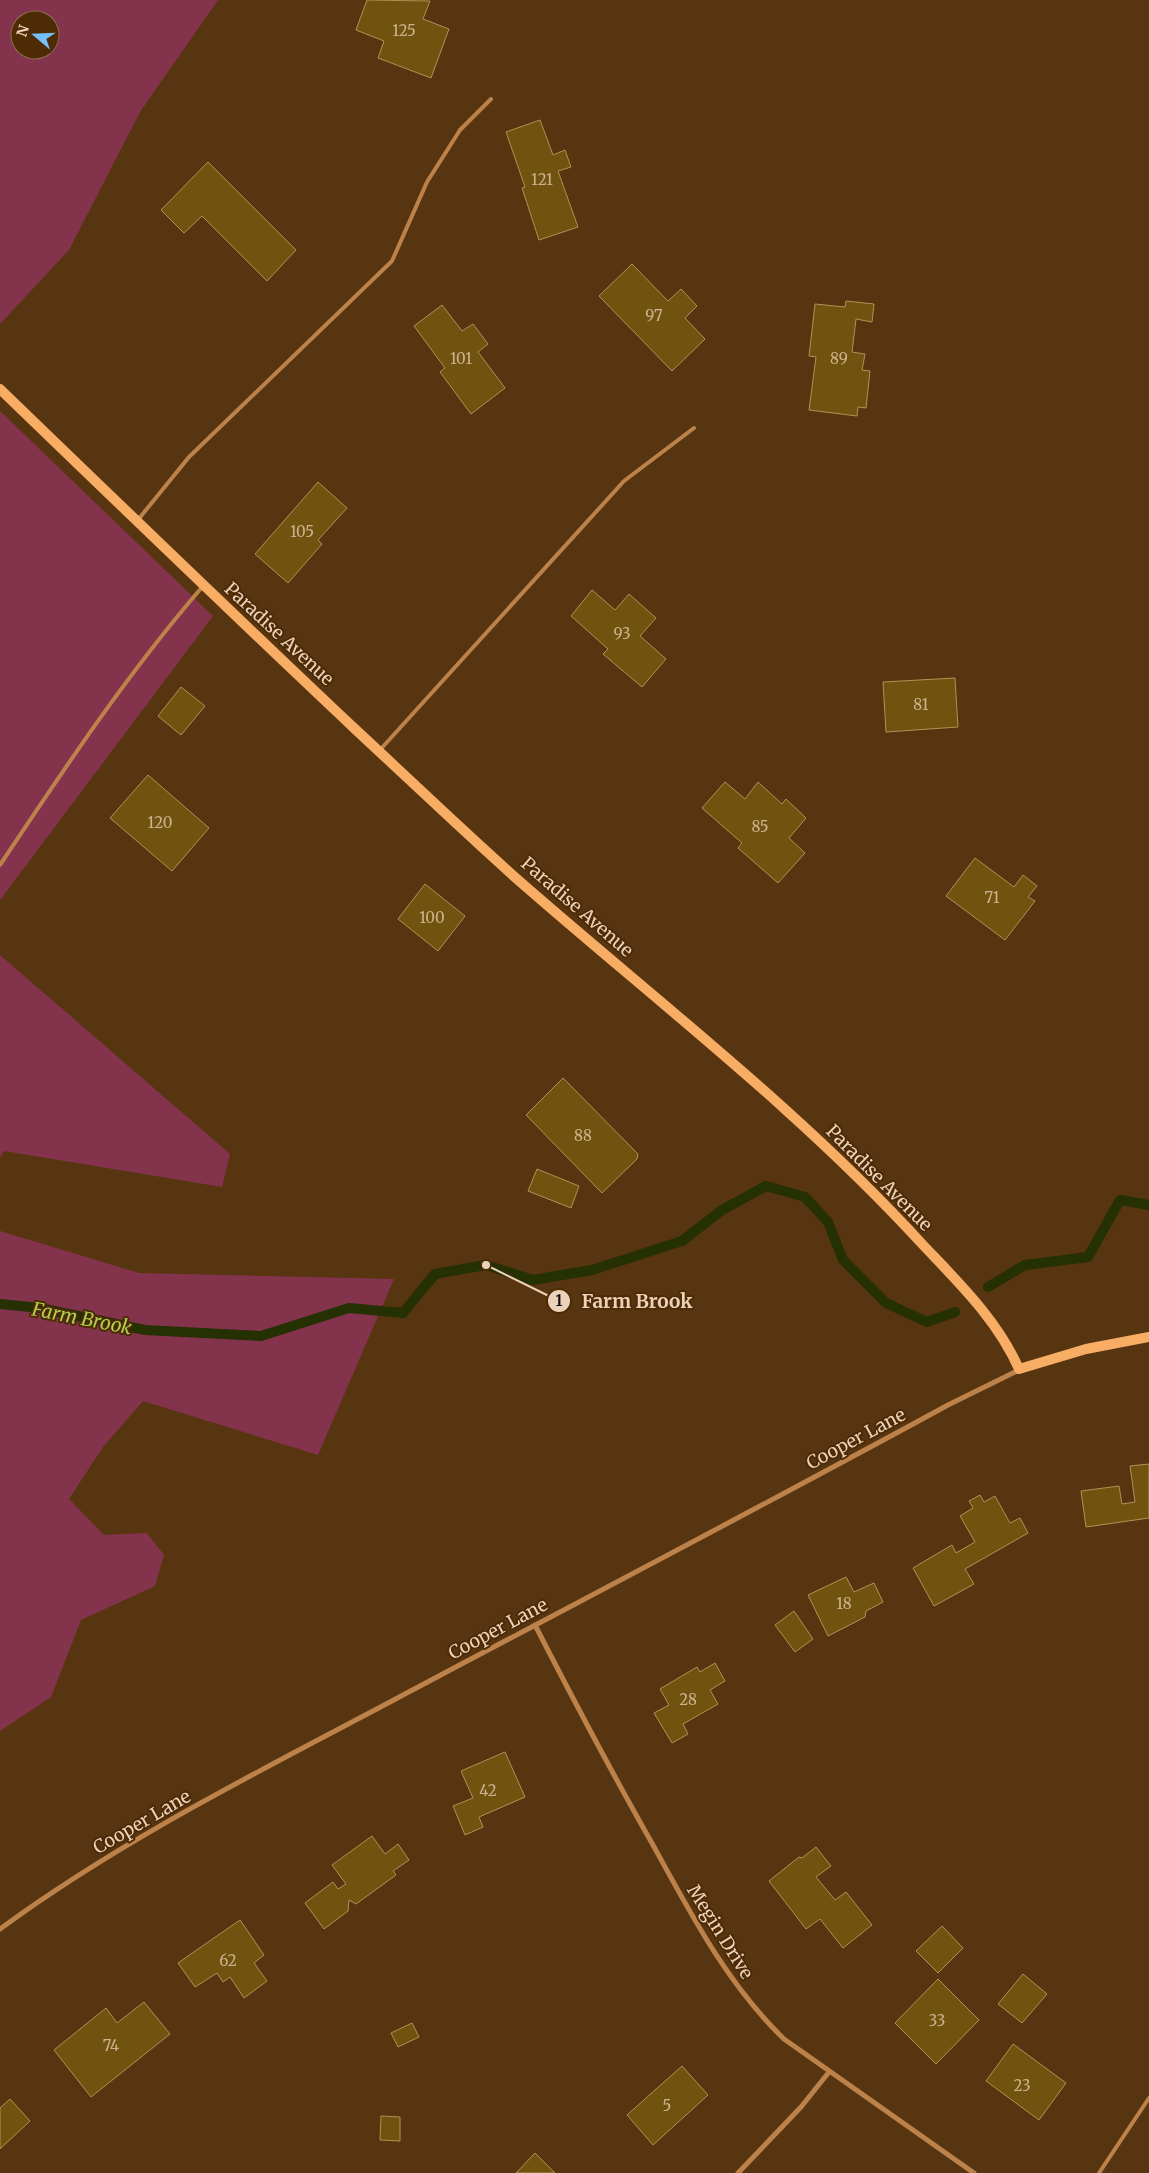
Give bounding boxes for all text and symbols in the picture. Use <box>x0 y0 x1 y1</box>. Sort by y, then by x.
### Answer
north arrow <box>10 10 60 60</box>
house number: 125 <box>392 21 416 40</box>
text: N <box>12 23 33 39</box>
house number: 121 <box>531 170 553 189</box>
house number: 97 <box>645 306 663 325</box>
house number: 101 <box>450 349 472 368</box>
house number: 89 <box>830 349 848 368</box>
house number: 105 <box>290 522 314 541</box>
street label: Paradise Avenue <box>220 577 339 690</box>
house number: 93 <box>613 624 631 643</box>
house number: 81 <box>913 695 929 714</box>
house number: 120 <box>148 813 172 832</box>
house number: 85 <box>751 817 769 836</box>
street label: Paradise Avenue <box>517 852 638 962</box>
house number: 71 <box>984 888 1000 907</box>
house number: 100 <box>419 908 445 927</box>
street label: Paradise Avenue <box>821 1120 937 1236</box>
house number: 88 <box>574 1126 592 1145</box>
callout: Farm Brook <box>547 1284 703 1318</box>
text: Farm Brook <box>581 1289 693 1313</box>
text: 1 <box>556 1291 563 1310</box>
water label: Farm Brook <box>29 1296 134 1340</box>
street label: Cooper Lane <box>802 1403 909 1474</box>
street label: Cooper Lane <box>444 1593 551 1664</box>
house number: 18 <box>836 1594 852 1613</box>
house number: 28 <box>679 1690 697 1709</box>
house number: 42 <box>479 1781 497 1800</box>
street label: Cooper Lane <box>89 1784 195 1859</box>
street label: Megin Drive <box>682 1880 759 1983</box>
house number: 62 <box>219 1951 237 1970</box>
house number: 33 <box>929 2011 945 2030</box>
house number: 74 <box>103 2036 119 2055</box>
house number: 23 <box>1014 2076 1030 2095</box>
house number: 5 <box>663 2096 671 2115</box>

